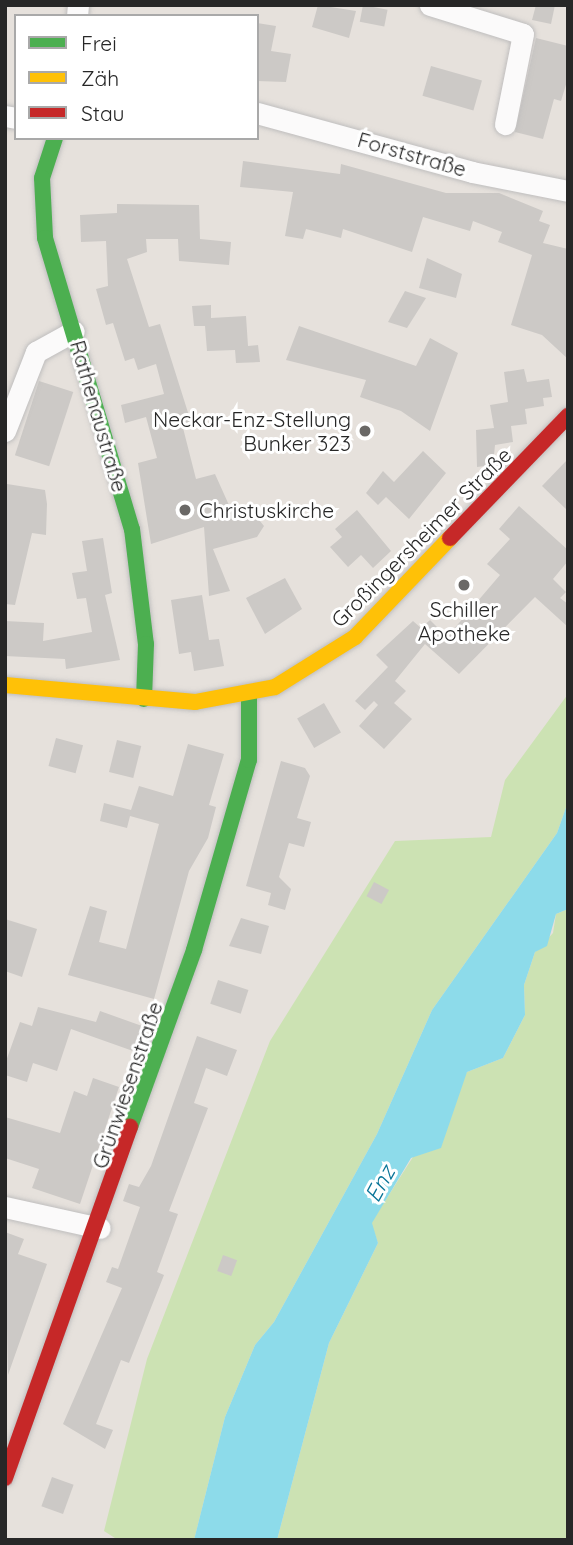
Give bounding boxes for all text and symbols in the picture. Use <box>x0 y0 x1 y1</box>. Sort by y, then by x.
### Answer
legend <box>14 14 259 140</box>
text: Frei <box>81 30 117 56</box>
text: Zäh <box>81 65 119 91</box>
text: Stau <box>81 100 124 126</box>
street label: Forststraße <box>355 126 469 182</box>
street label: Rathenaustraße <box>65 337 133 495</box>
place label: Neckar-Enz-Stellung Bunker 323 <box>153 406 351 456</box>
marker: Neckar-Enz-Stellung Bunker 323 <box>357 423 373 439</box>
street label: Großingersheimer Straße <box>326 442 516 632</box>
place label: Christuskirche <box>199 497 334 523</box>
marker: Christuskirche <box>177 502 193 518</box>
marker: Schiller Apotheke <box>456 577 472 593</box>
place label: Schiller Apotheke <box>418 596 510 646</box>
street label: Grünwiesenstraße <box>87 998 167 1172</box>
water label: Enz <box>359 1161 401 1207</box>

